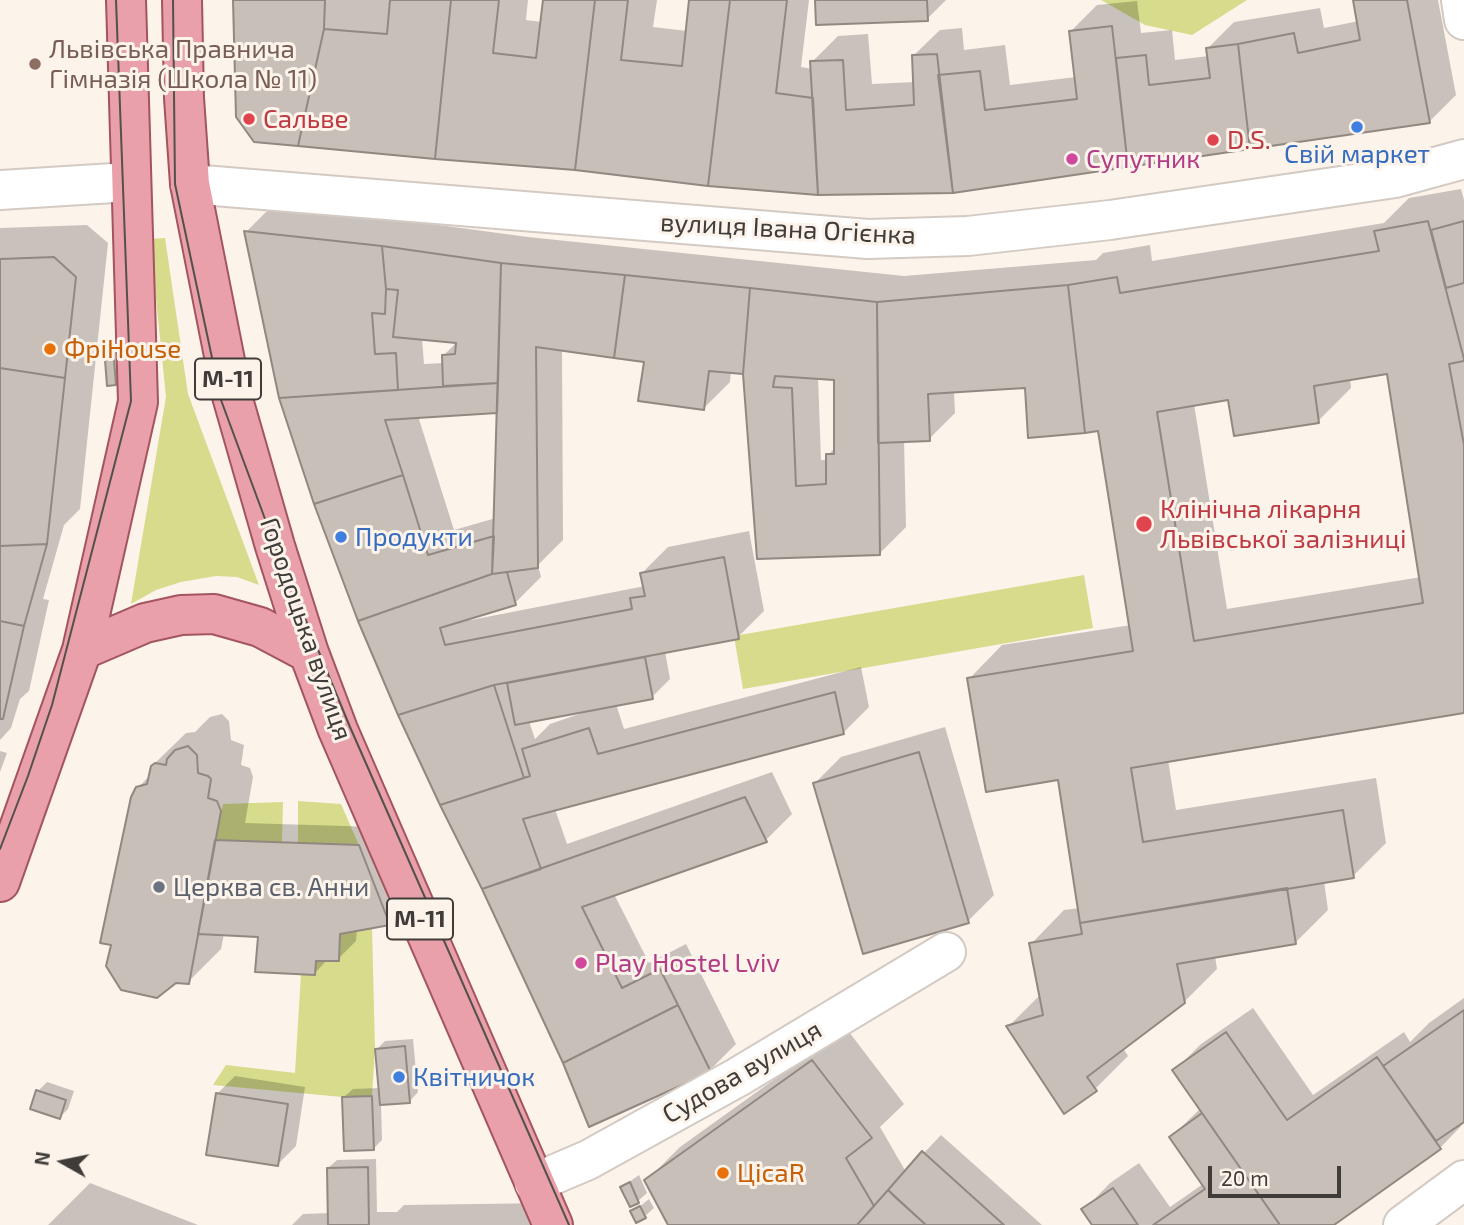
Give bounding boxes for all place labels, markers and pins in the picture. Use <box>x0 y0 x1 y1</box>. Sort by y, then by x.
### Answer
place label: Львівська Правнича Гімназія (Школа № 11) <box>49 33 317 94</box>
marker: Львівська Правнича Гімназія (Школа № 11) <box>27 56 43 72</box>
place label: Сальве <box>263 103 349 135</box>
marker: Сальве <box>241 111 257 127</box>
marker: Свій маркет <box>1349 119 1365 135</box>
place label: D.S. <box>1227 124 1271 156</box>
marker: D.S. <box>1205 132 1221 148</box>
place label: Свій маркет <box>1284 138 1430 170</box>
place label: Супутник <box>1086 143 1200 175</box>
marker: Супутник <box>1064 151 1080 167</box>
place label: ФріHouse <box>64 333 181 365</box>
marker: ФріHouse <box>42 341 58 357</box>
place label: Клінічна лікарня Львівської залізниці <box>1160 493 1407 554</box>
marker: Клінічна лікарня Львівської залізниці <box>1134 514 1154 534</box>
place label: Продукти <box>355 521 473 553</box>
marker: Продукти <box>333 529 349 545</box>
place label: Церква св. Анни <box>173 871 369 903</box>
marker: Церква св. Анни <box>151 879 167 895</box>
place label: Play Hostel Lviv <box>595 947 780 979</box>
marker: Play Hostel Lviv <box>573 955 589 971</box>
place label: Квітничок <box>413 1061 535 1093</box>
marker: Квітничок <box>391 1069 407 1085</box>
place label: ЦісаR <box>737 1157 805 1189</box>
marker: ЦісаR <box>715 1165 731 1181</box>

